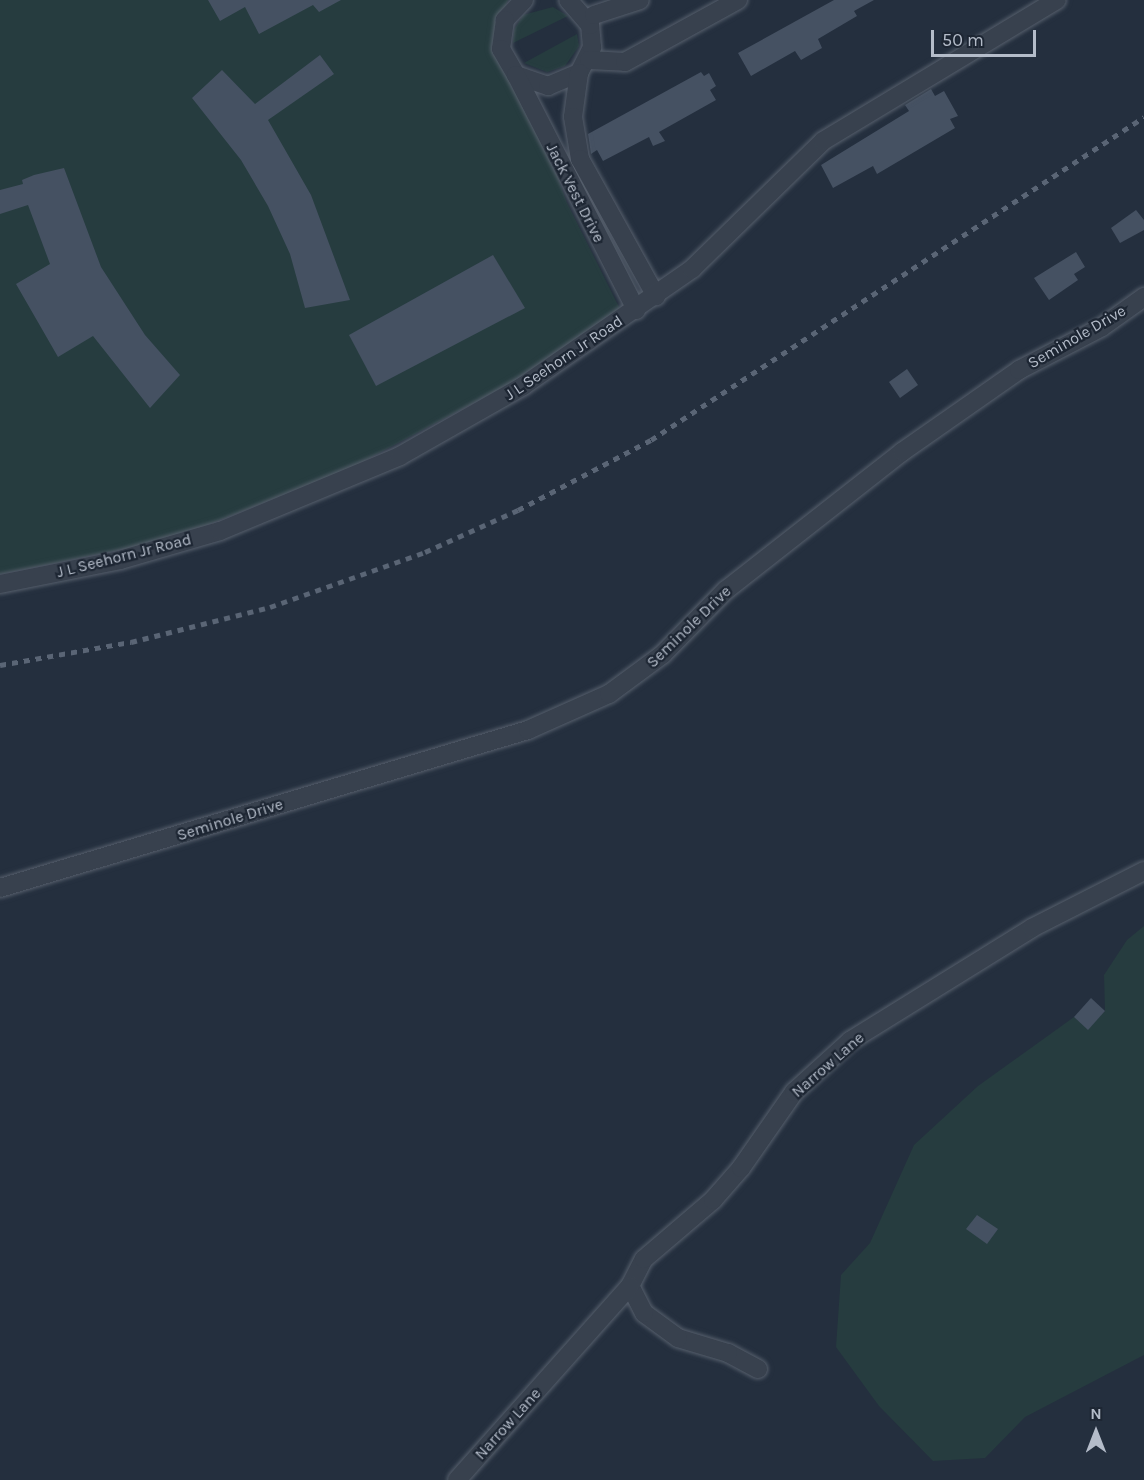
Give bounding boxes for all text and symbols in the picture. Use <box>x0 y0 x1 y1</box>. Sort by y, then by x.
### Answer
scale bar <box>934 18 1039 56</box>
text: 50 m <box>942 29 984 51</box>
street label: Jack Vest Drive <box>542 140 608 246</box>
street label: Seminole Drive <box>1025 301 1129 373</box>
street label: J L Seehorn Jr Road <box>501 311 627 405</box>
street label: J L Seehorn Jr Road <box>55 530 193 582</box>
street label: Seminole Drive <box>643 582 735 672</box>
street label: Seminole Drive <box>175 795 285 845</box>
street label: Narrow Lane <box>788 1028 868 1102</box>
street label: Narrow Lane <box>471 1384 545 1464</box>
north arrow <box>1066 1402 1126 1462</box>
text: N <box>1090 1404 1102 1423</box>

